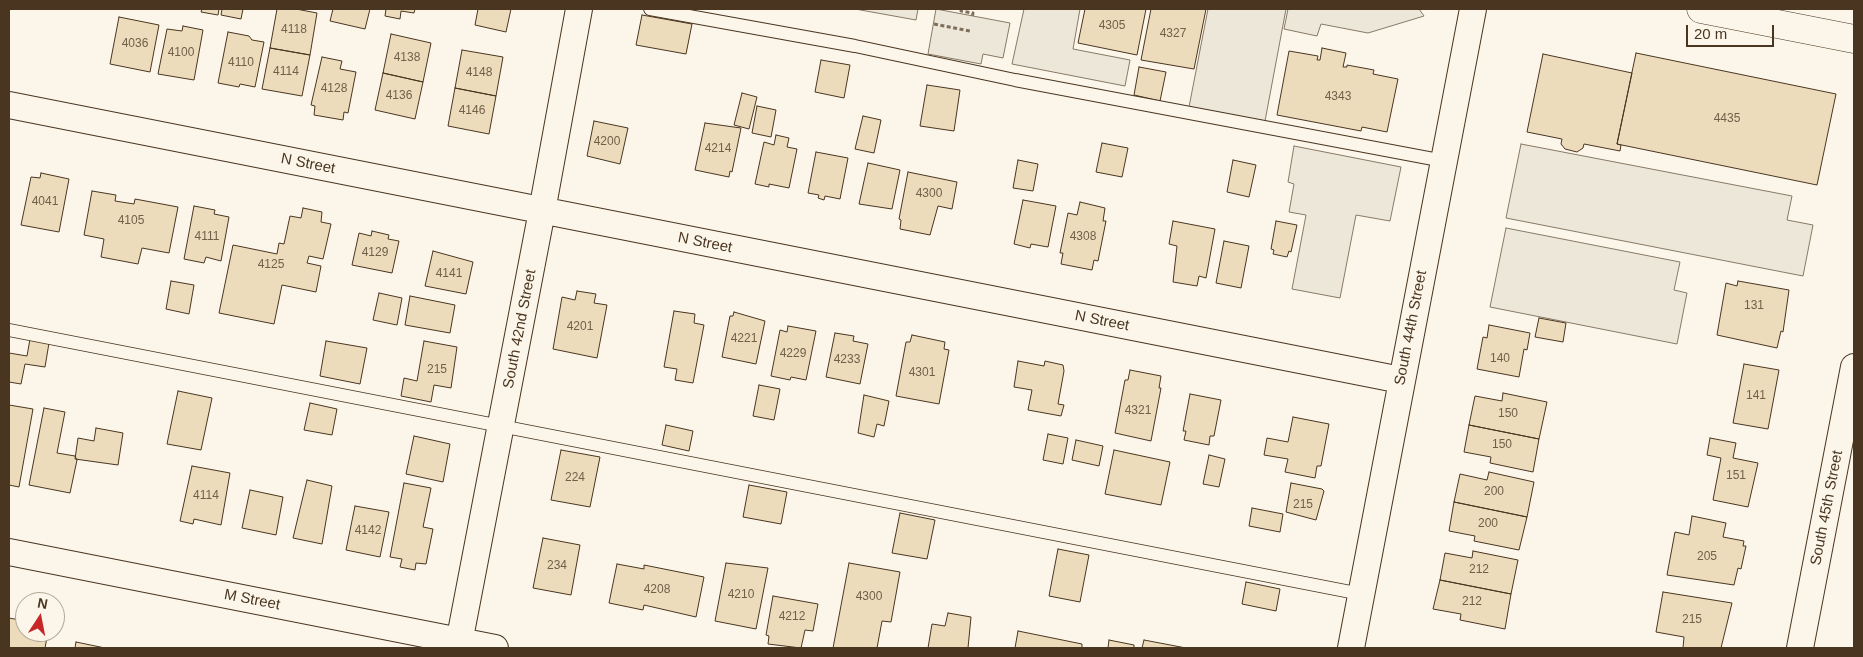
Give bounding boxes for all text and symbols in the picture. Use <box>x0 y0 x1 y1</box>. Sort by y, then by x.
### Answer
scale bar <box>1688 15 1776 47</box>
house number: 4305 <box>1099 19 1125 33</box>
house number: 4118 <box>281 23 307 37</box>
text: 20 m <box>1694 25 1727 42</box>
house number: 4327 <box>1160 27 1186 41</box>
house number: 4036 <box>122 37 148 51</box>
house number: 4100 <box>168 46 194 60</box>
house number: 4138 <box>394 51 420 65</box>
house number: 4110 <box>228 56 254 70</box>
house number: 4114 <box>273 65 299 79</box>
house number: 4148 <box>466 66 492 80</box>
house number: 4128 <box>321 82 347 96</box>
house number: 4136 <box>386 89 412 103</box>
house number: 4343 <box>1325 90 1351 104</box>
house number: 4146 <box>459 104 485 118</box>
house number: 4435 <box>1714 112 1740 126</box>
house number: 4200 <box>594 135 620 149</box>
house number: 4214 <box>705 142 731 156</box>
street label: N Street <box>279 150 337 178</box>
house number: 4300 <box>916 187 942 201</box>
house number: 4041 <box>32 195 58 209</box>
house number: 4105 <box>118 214 144 228</box>
street label: N Street <box>676 229 734 257</box>
house number: 4111 <box>195 230 219 244</box>
house number: 4308 <box>1070 230 1096 244</box>
house number: 4129 <box>362 246 388 260</box>
house number: 4125 <box>258 258 284 272</box>
house number: 4141 <box>436 267 462 281</box>
street label: South 42nd Street <box>500 268 540 390</box>
street label: South 44th Street <box>1391 269 1431 387</box>
house number: 131 <box>1744 299 1764 313</box>
street label: N Street <box>1073 307 1131 335</box>
house number: 4201 <box>567 320 593 334</box>
house number: 4221 <box>731 332 757 346</box>
house number: 4229 <box>780 347 806 361</box>
house number: 140 <box>1490 352 1510 366</box>
house number: 4233 <box>834 353 860 367</box>
house number: 215 <box>427 363 447 377</box>
house number: 4301 <box>909 366 935 380</box>
house number: 141 <box>1746 389 1766 403</box>
house number: 4321 <box>1125 404 1151 418</box>
house number: 150 <box>1498 407 1518 421</box>
house number: 150 <box>1492 438 1512 452</box>
street label: South 45th Street <box>1807 449 1847 567</box>
house number: 151 <box>1726 469 1746 483</box>
house number: 224 <box>565 471 585 485</box>
house number: 200 <box>1484 485 1504 499</box>
house number: 4114 <box>193 489 219 503</box>
house number: 215 <box>1293 498 1313 512</box>
house number: 200 <box>1478 517 1498 531</box>
house number: 4142 <box>355 524 381 538</box>
house number: 205 <box>1697 550 1717 564</box>
house number: 234 <box>547 559 567 573</box>
house number: 212 <box>1469 563 1489 577</box>
house number: 4208 <box>644 583 670 597</box>
street label: M Street <box>222 586 282 614</box>
house number: 4210 <box>728 588 754 602</box>
house number: 4300 <box>856 590 882 604</box>
north arrow <box>15 592 65 642</box>
text: N <box>36 594 49 612</box>
house number: 212 <box>1462 595 1482 609</box>
house number: 4212 <box>779 610 805 624</box>
house number: 215 <box>1682 613 1702 627</box>

